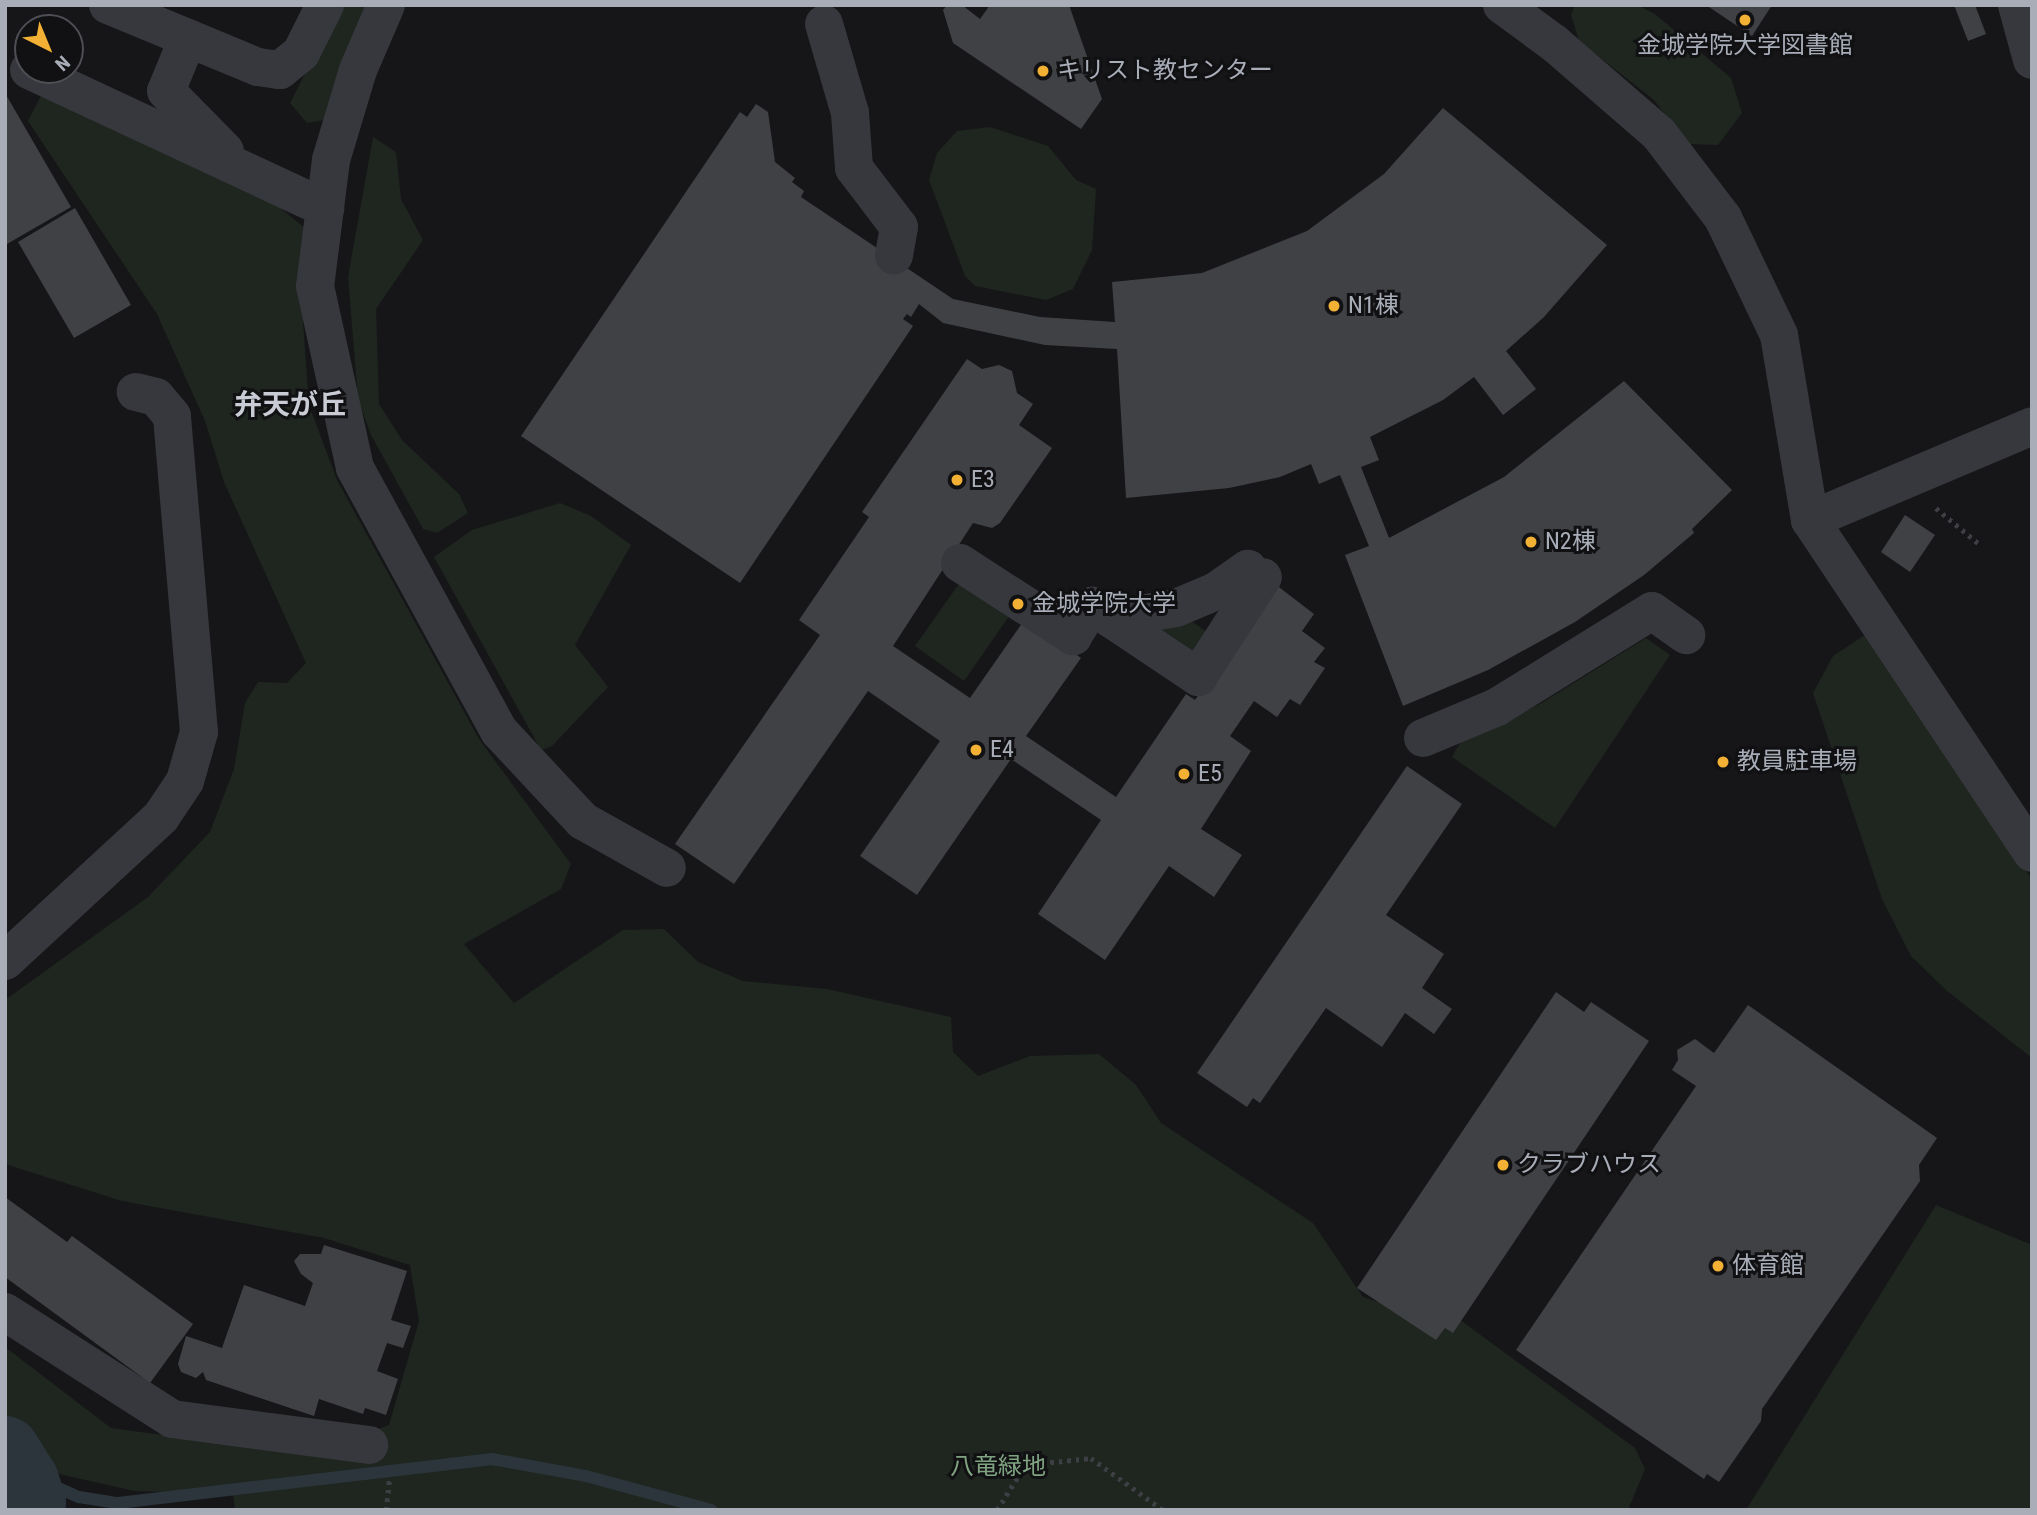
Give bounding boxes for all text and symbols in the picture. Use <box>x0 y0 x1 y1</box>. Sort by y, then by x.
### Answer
marker: 金城学院大学図書館 <box>1737 12 1753 28</box>
north arrow <box>14 14 84 84</box>
place label: 金城学院大学図書館 <box>1637 32 1853 60</box>
text: N <box>50 51 74 76</box>
place label: キリスト教センター <box>1057 57 1273 85</box>
marker: キリスト教センター <box>1035 63 1051 79</box>
place label: N1棟 <box>1348 292 1399 320</box>
marker: N1棟 <box>1326 298 1342 314</box>
district label: 弁天が丘 <box>234 388 346 422</box>
place label: E3 <box>971 466 995 494</box>
marker: E3 <box>949 472 965 488</box>
place label: N2棟 <box>1545 528 1596 556</box>
marker: N2棟 <box>1523 534 1539 550</box>
place label: 金城学院大学 <box>1032 590 1176 618</box>
marker: 金城学院大学 <box>1010 596 1026 612</box>
place label: E4 <box>990 736 1014 764</box>
marker: E4 <box>968 742 984 758</box>
place label: 教員駐車場 <box>1737 748 1857 776</box>
marker: 教員駐車場 <box>1715 754 1731 770</box>
place label: E5 <box>1198 760 1222 788</box>
marker: E5 <box>1176 766 1192 782</box>
place label: クラブハウス <box>1517 1151 1661 1179</box>
marker: クラブハウス <box>1495 1157 1511 1173</box>
place label: 体育館 <box>1732 1252 1804 1280</box>
marker: 体育館 <box>1710 1258 1726 1274</box>
park label: 八竜緑地 <box>950 1453 1046 1481</box>

